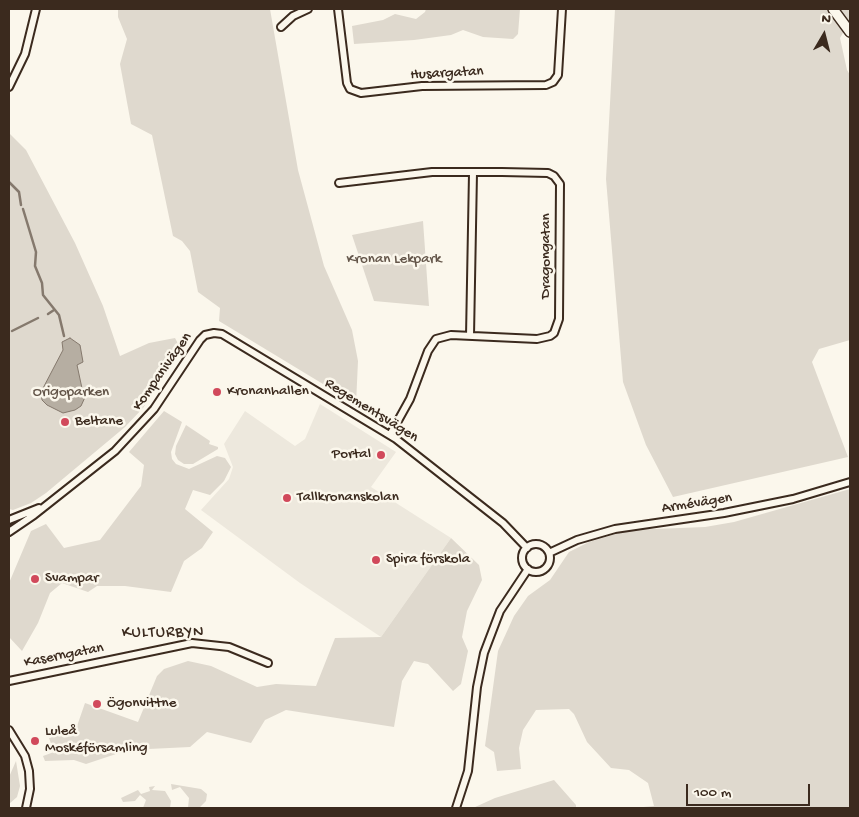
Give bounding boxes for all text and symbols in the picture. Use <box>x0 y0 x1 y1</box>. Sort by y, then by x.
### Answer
north arrow <box>799 10 849 60</box>
text: N <box>820 11 832 29</box>
street label: Husargatan <box>410 63 484 85</box>
street label: Dragongatan <box>538 213 556 299</box>
park label: Kronan Lekpark <box>346 251 442 269</box>
street label: Kompanivägen <box>129 330 197 414</box>
street label: Regementsvägen <box>321 375 421 447</box>
place label: Kronanhallen <box>227 383 309 401</box>
park label: Origoparken <box>33 384 109 402</box>
marker: Kronanhallen <box>211 386 223 398</box>
place label: Beltane <box>75 413 123 431</box>
marker: Beltane <box>59 416 71 428</box>
place label: Portal <box>332 446 371 464</box>
marker: Portal <box>375 449 387 461</box>
place label: Tallkronanskolan <box>297 489 399 507</box>
street label: Armévägen <box>661 490 733 518</box>
marker: Tallkronanskolan <box>281 492 293 504</box>
place label: Spira förskola <box>386 551 470 569</box>
marker: Spira förskola <box>370 554 382 566</box>
place label: Svampar <box>45 570 99 588</box>
marker: Svampar <box>29 573 41 585</box>
district label: KULTURBYN <box>121 624 205 644</box>
street label: Kaserngatan <box>23 639 105 673</box>
place label: Ögonvittne <box>107 695 176 713</box>
marker: Ögonvittne <box>91 698 103 710</box>
place label: Luleå Moskéförsamling <box>45 723 148 758</box>
marker: Luleå Moskéförsamling <box>29 735 41 747</box>
scale bar <box>689 774 813 806</box>
text: 100 m <box>694 784 731 802</box>

